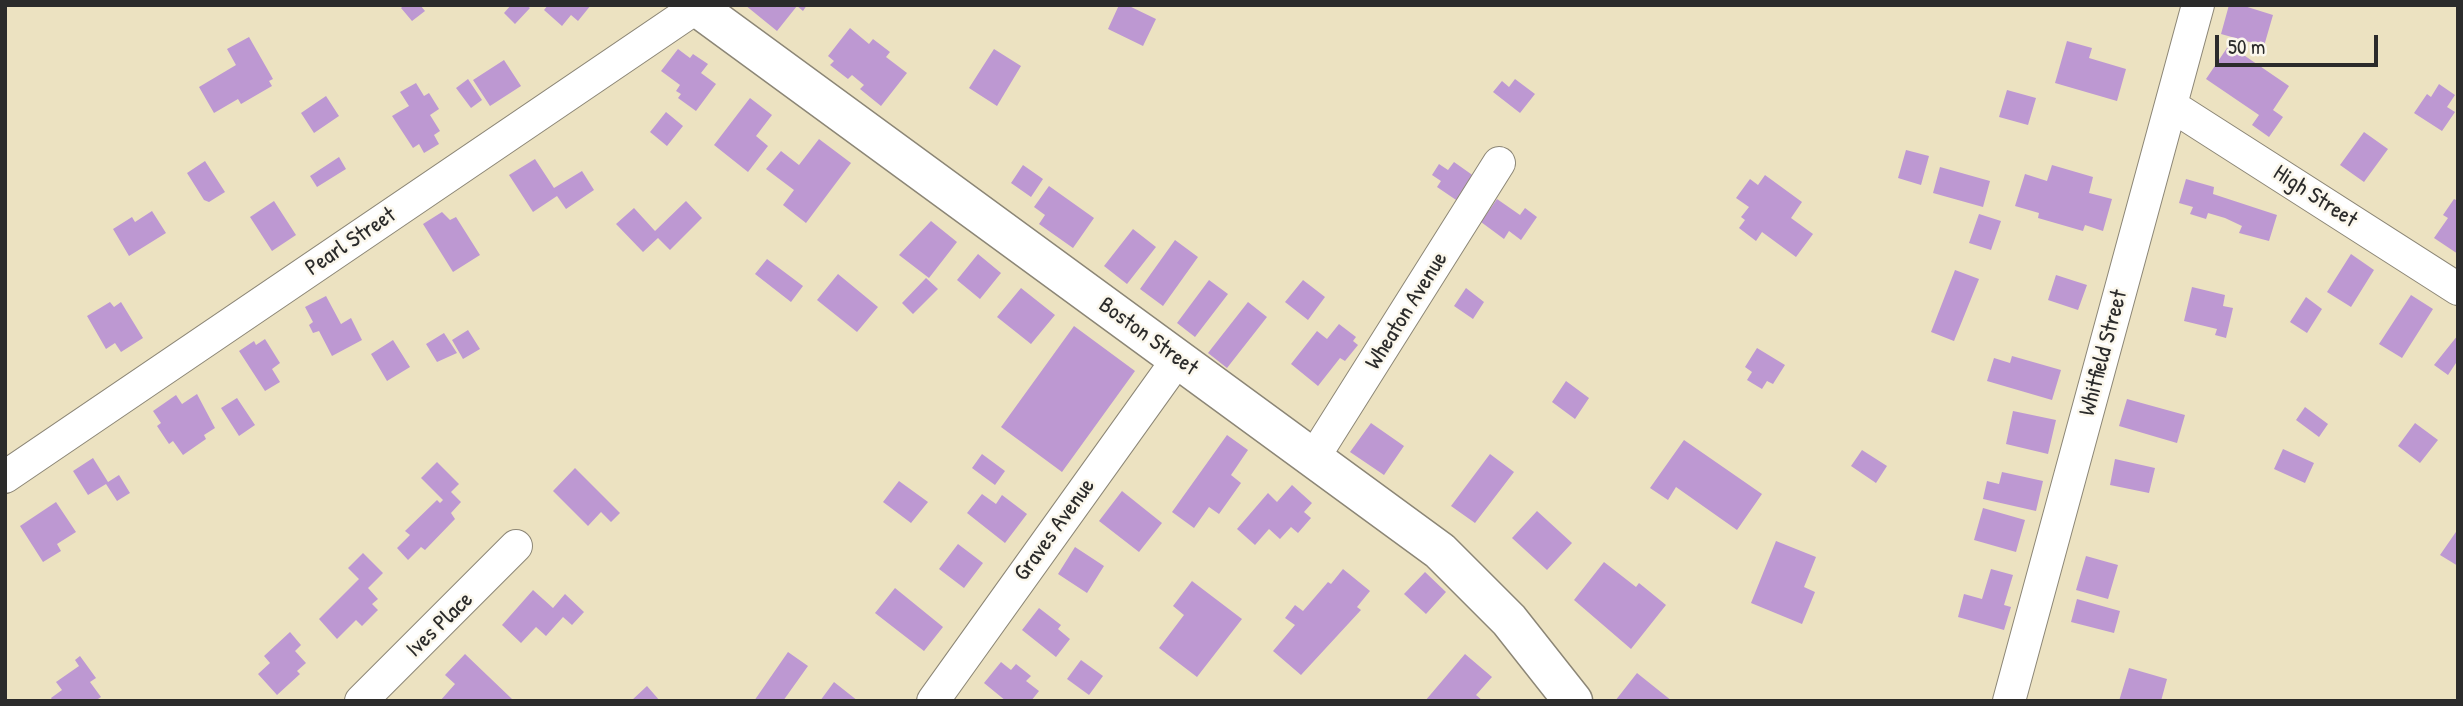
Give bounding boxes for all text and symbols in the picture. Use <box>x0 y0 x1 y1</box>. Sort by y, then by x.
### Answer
scale bar <box>2218 21 2381 65</box>
text: 50 m <box>2228 32 2265 61</box>
street label: High Street <box>2268 160 2362 234</box>
street label: Pearl Street <box>301 202 401 282</box>
street label: Wheaton Avenue <box>1360 247 1454 375</box>
street label: Whitfield Street <box>2074 287 2134 419</box>
street label: Boston Street <box>1093 292 1203 382</box>
street label: Graves Avenue <box>1009 473 1101 587</box>
street label: Ives Place <box>401 587 479 663</box>

